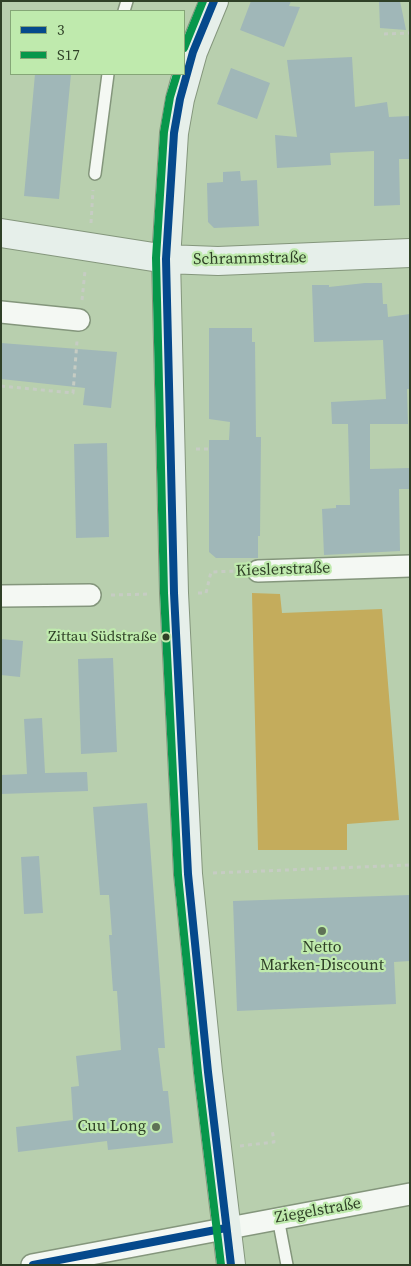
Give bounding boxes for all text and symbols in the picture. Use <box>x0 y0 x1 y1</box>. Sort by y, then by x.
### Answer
legend <box>10 10 185 75</box>
text: 3 <box>57 19 65 40</box>
text: S17 <box>57 44 80 65</box>
street label: Schrammstraße <box>193 248 307 270</box>
street label: Kieslerstraße <box>235 559 331 581</box>
place label: Zittau Südstraße <box>48 628 157 646</box>
marker: Zittau Südstraße <box>161 632 171 642</box>
marker: Netto Marken-Discount <box>316 925 328 937</box>
place label: Netto Marken-Discount <box>260 938 384 976</box>
place label: Cuu Long <box>77 1117 146 1137</box>
marker: Cuu Long <box>150 1121 162 1133</box>
street label: Ziegelstraße <box>273 1194 363 1228</box>

